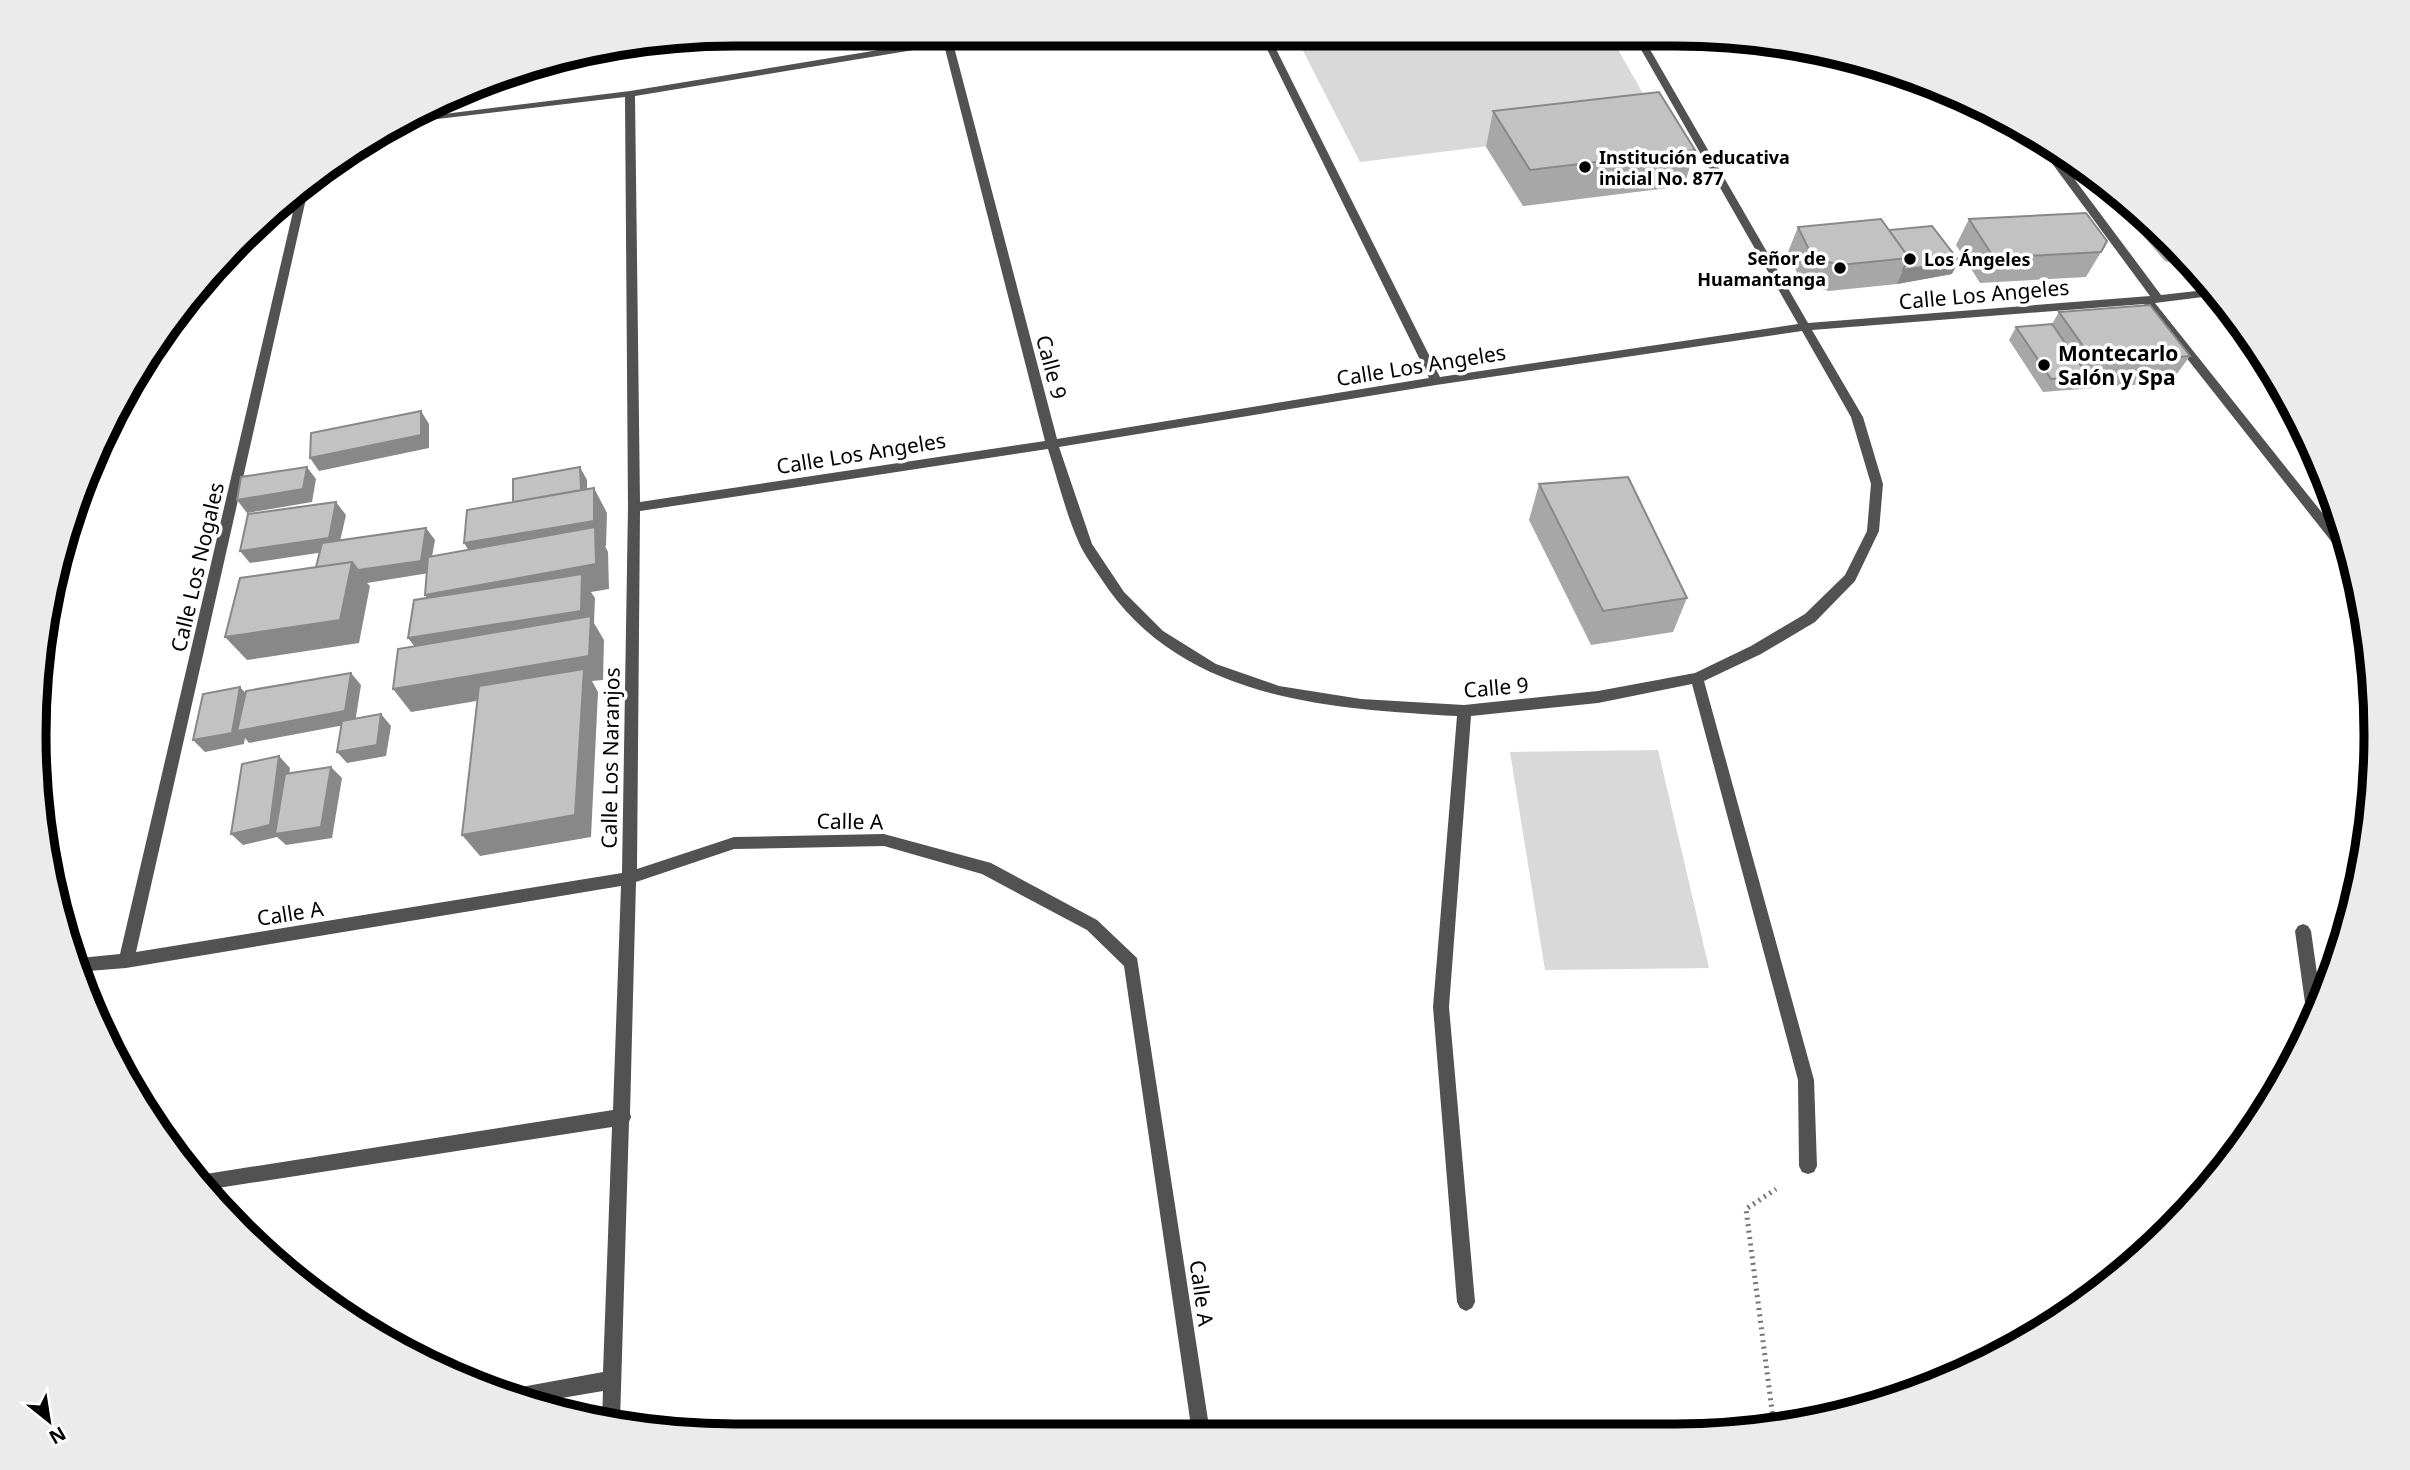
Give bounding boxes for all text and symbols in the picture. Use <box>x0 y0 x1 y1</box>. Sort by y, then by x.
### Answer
place label: Institución educativa inicial No. 877 <box>1599 145 1790 190</box>
marker: Institución educativa inicial No. 877 <box>1577 159 1593 175</box>
place label: Señor de Huamantanga <box>1697 246 1826 291</box>
place label: Los Ángeles <box>1924 247 2030 271</box>
marker: Los Ángeles <box>1902 251 1918 267</box>
marker: Señor de Huamantanga <box>1832 260 1848 276</box>
street label: Calle Los Angeles <box>1898 273 2070 315</box>
street label: Calle 9 <box>1030 332 1074 402</box>
street label: Calle Los Angeles <box>1334 338 1508 392</box>
place label: Montecarlo Salón y Spa <box>2058 339 2178 391</box>
marker: Montecarlo Salón y Spa <box>2036 357 2052 373</box>
street label: Calle Los Angeles <box>774 426 948 480</box>
street label: Calle Los Nogales <box>164 480 230 654</box>
street label: Calle Los Naranjos <box>594 667 626 849</box>
street label: Calle 9 <box>1462 670 1530 704</box>
street label: Calle A <box>816 806 884 836</box>
street label: Calle A <box>255 894 326 932</box>
street label: Calle A <box>1184 1258 1221 1328</box>
north arrow <box>14 1386 84 1456</box>
text: N <box>44 1421 71 1451</box>

